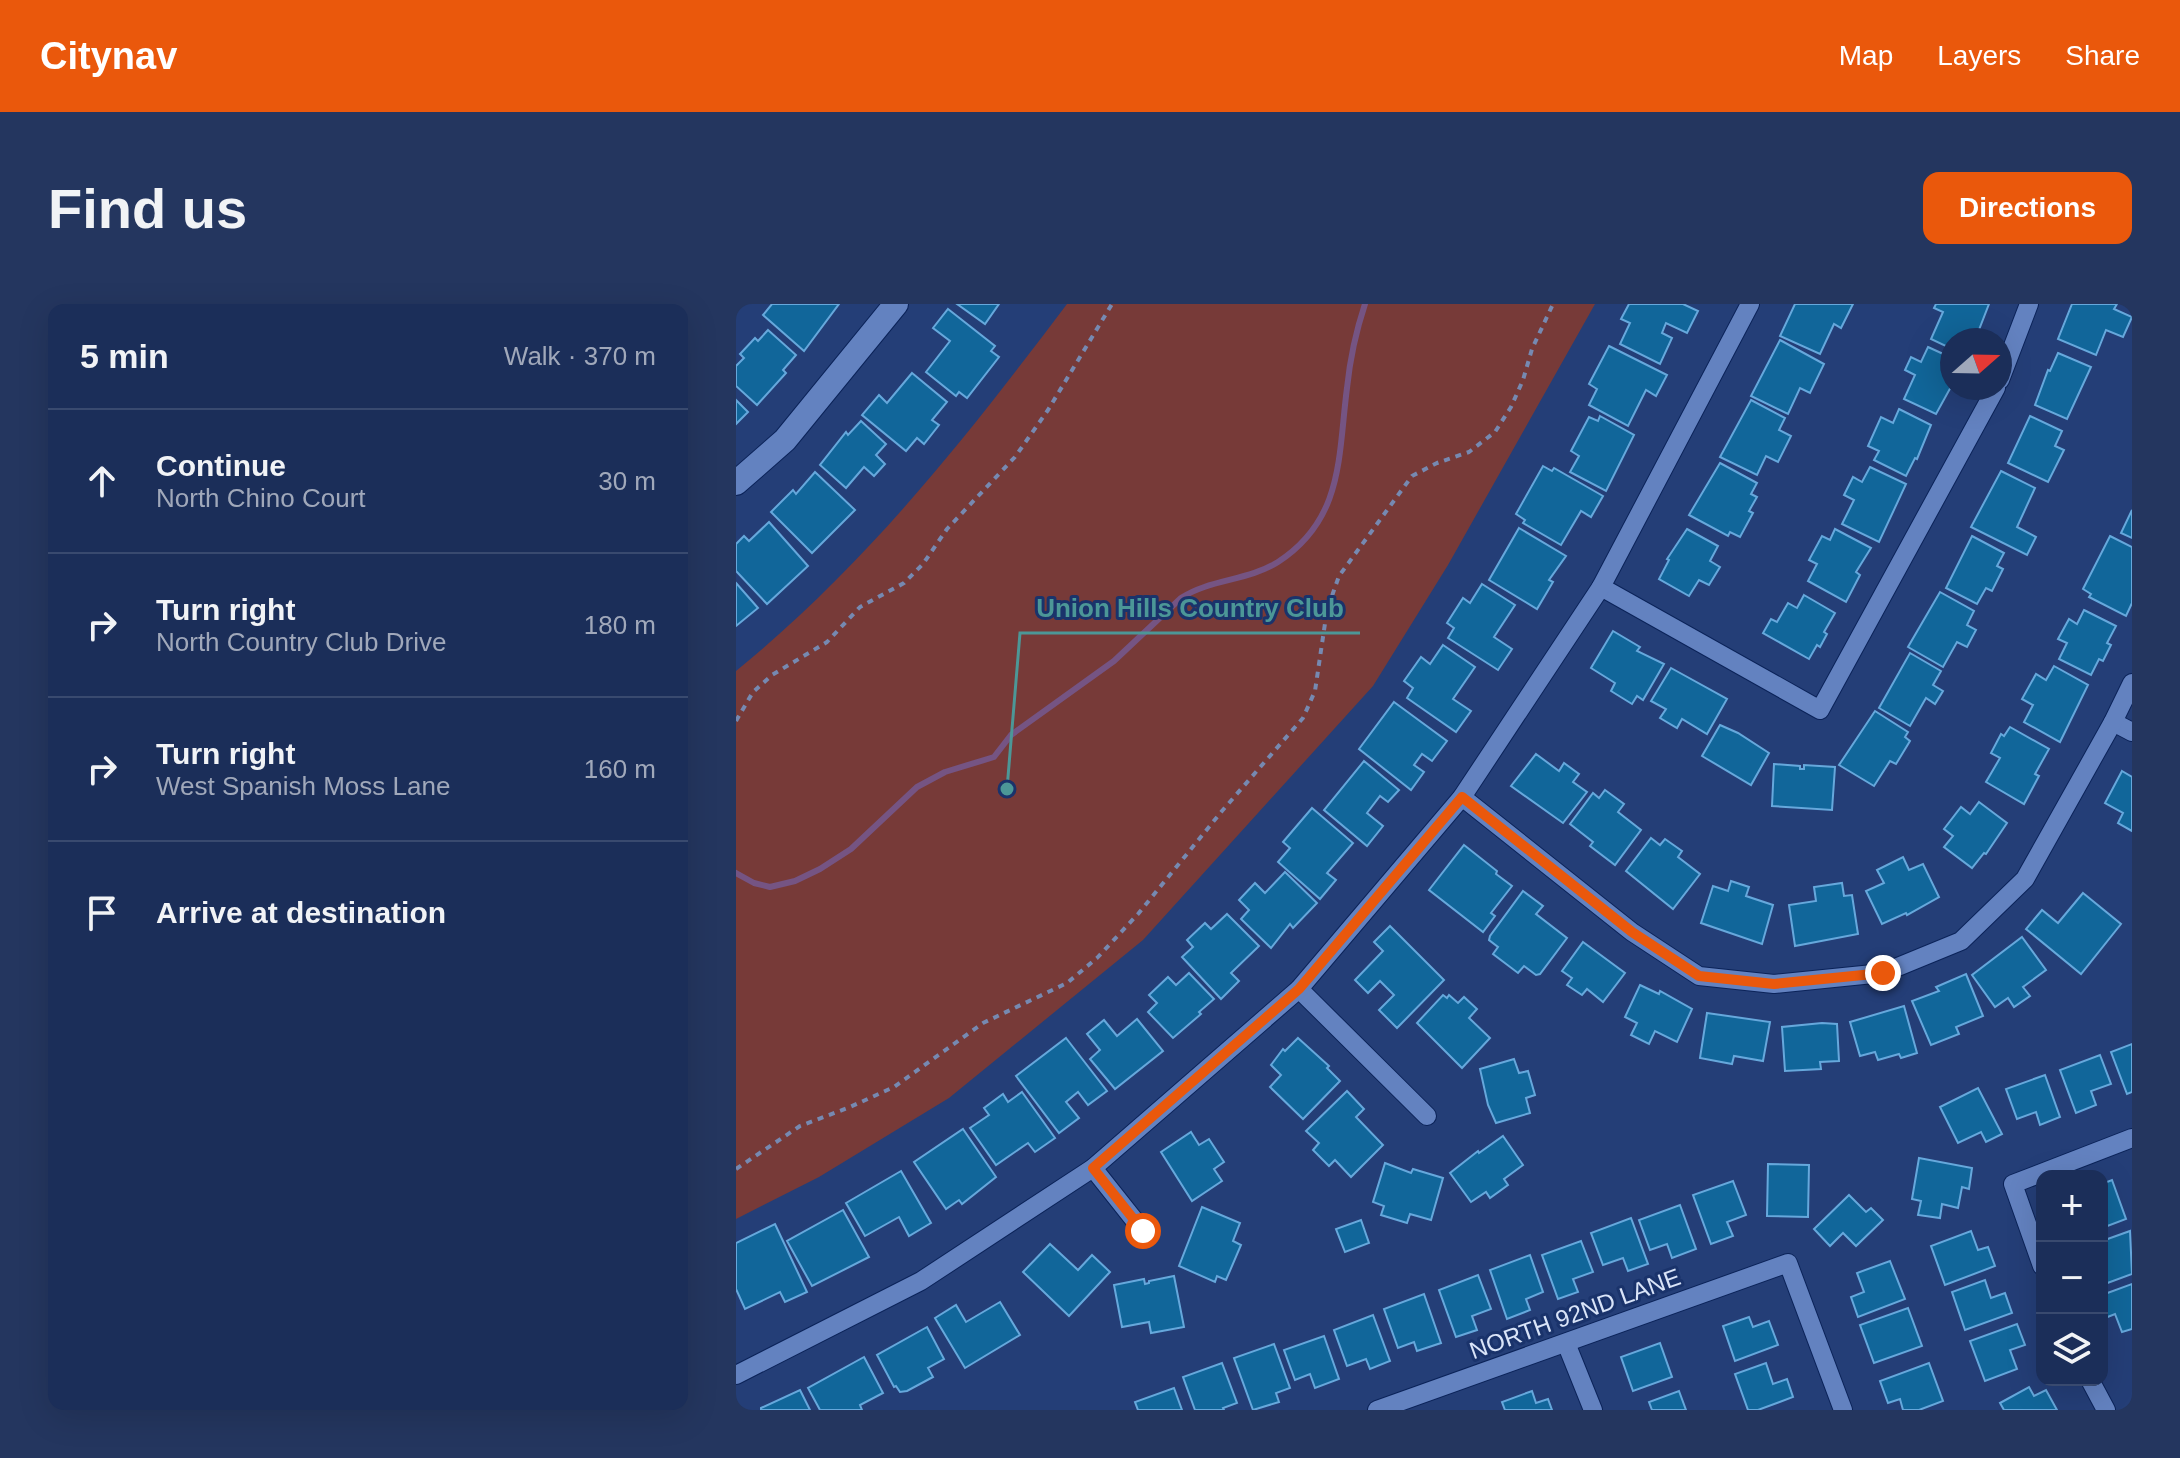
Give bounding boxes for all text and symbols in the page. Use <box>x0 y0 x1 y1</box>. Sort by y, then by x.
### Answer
text: Citynav <box>40 35 177 77</box>
text: Map <box>1839 40 1893 71</box>
text: Layers <box>1937 40 2021 71</box>
text: Share <box>2065 40 2140 71</box>
button: Directions <box>1923 172 2132 244</box>
text: Find us <box>48 177 247 240</box>
north arrow <box>1940 328 2012 400</box>
text: 5 min <box>80 337 169 375</box>
text: Walk · 370 m <box>504 341 656 371</box>
text: Continue <box>156 449 286 482</box>
icon: ahead <box>80 459 124 503</box>
text: 30 m <box>598 466 656 496</box>
text: North Chino Court <box>156 483 366 513</box>
callout: Union Hills Country Club <box>1020 583 1360 633</box>
text: Turn right <box>156 593 295 626</box>
text: Union Hills Country Club <box>1036 593 1344 623</box>
icon: right <box>80 603 124 647</box>
text: 180 m <box>584 610 656 640</box>
text: North Country Club Drive <box>156 627 446 657</box>
text: Turn right <box>156 737 295 770</box>
icon: right <box>80 747 124 791</box>
text: 160 m <box>584 754 656 784</box>
text: West Spanish Moss Lane <box>156 771 450 801</box>
icon: arrive <box>80 891 124 935</box>
text: Arrive at destination <box>156 896 446 929</box>
route end <box>1865 955 1901 991</box>
map controls <box>2036 1170 2108 1386</box>
button: + <box>2036 1170 2108 1242</box>
route start <box>1125 1213 1161 1249</box>
button: − <box>2036 1242 2108 1314</box>
street label: NORTH 92ND LANE <box>1466 1263 1684 1364</box>
button: layers <box>2036 1314 2108 1386</box>

